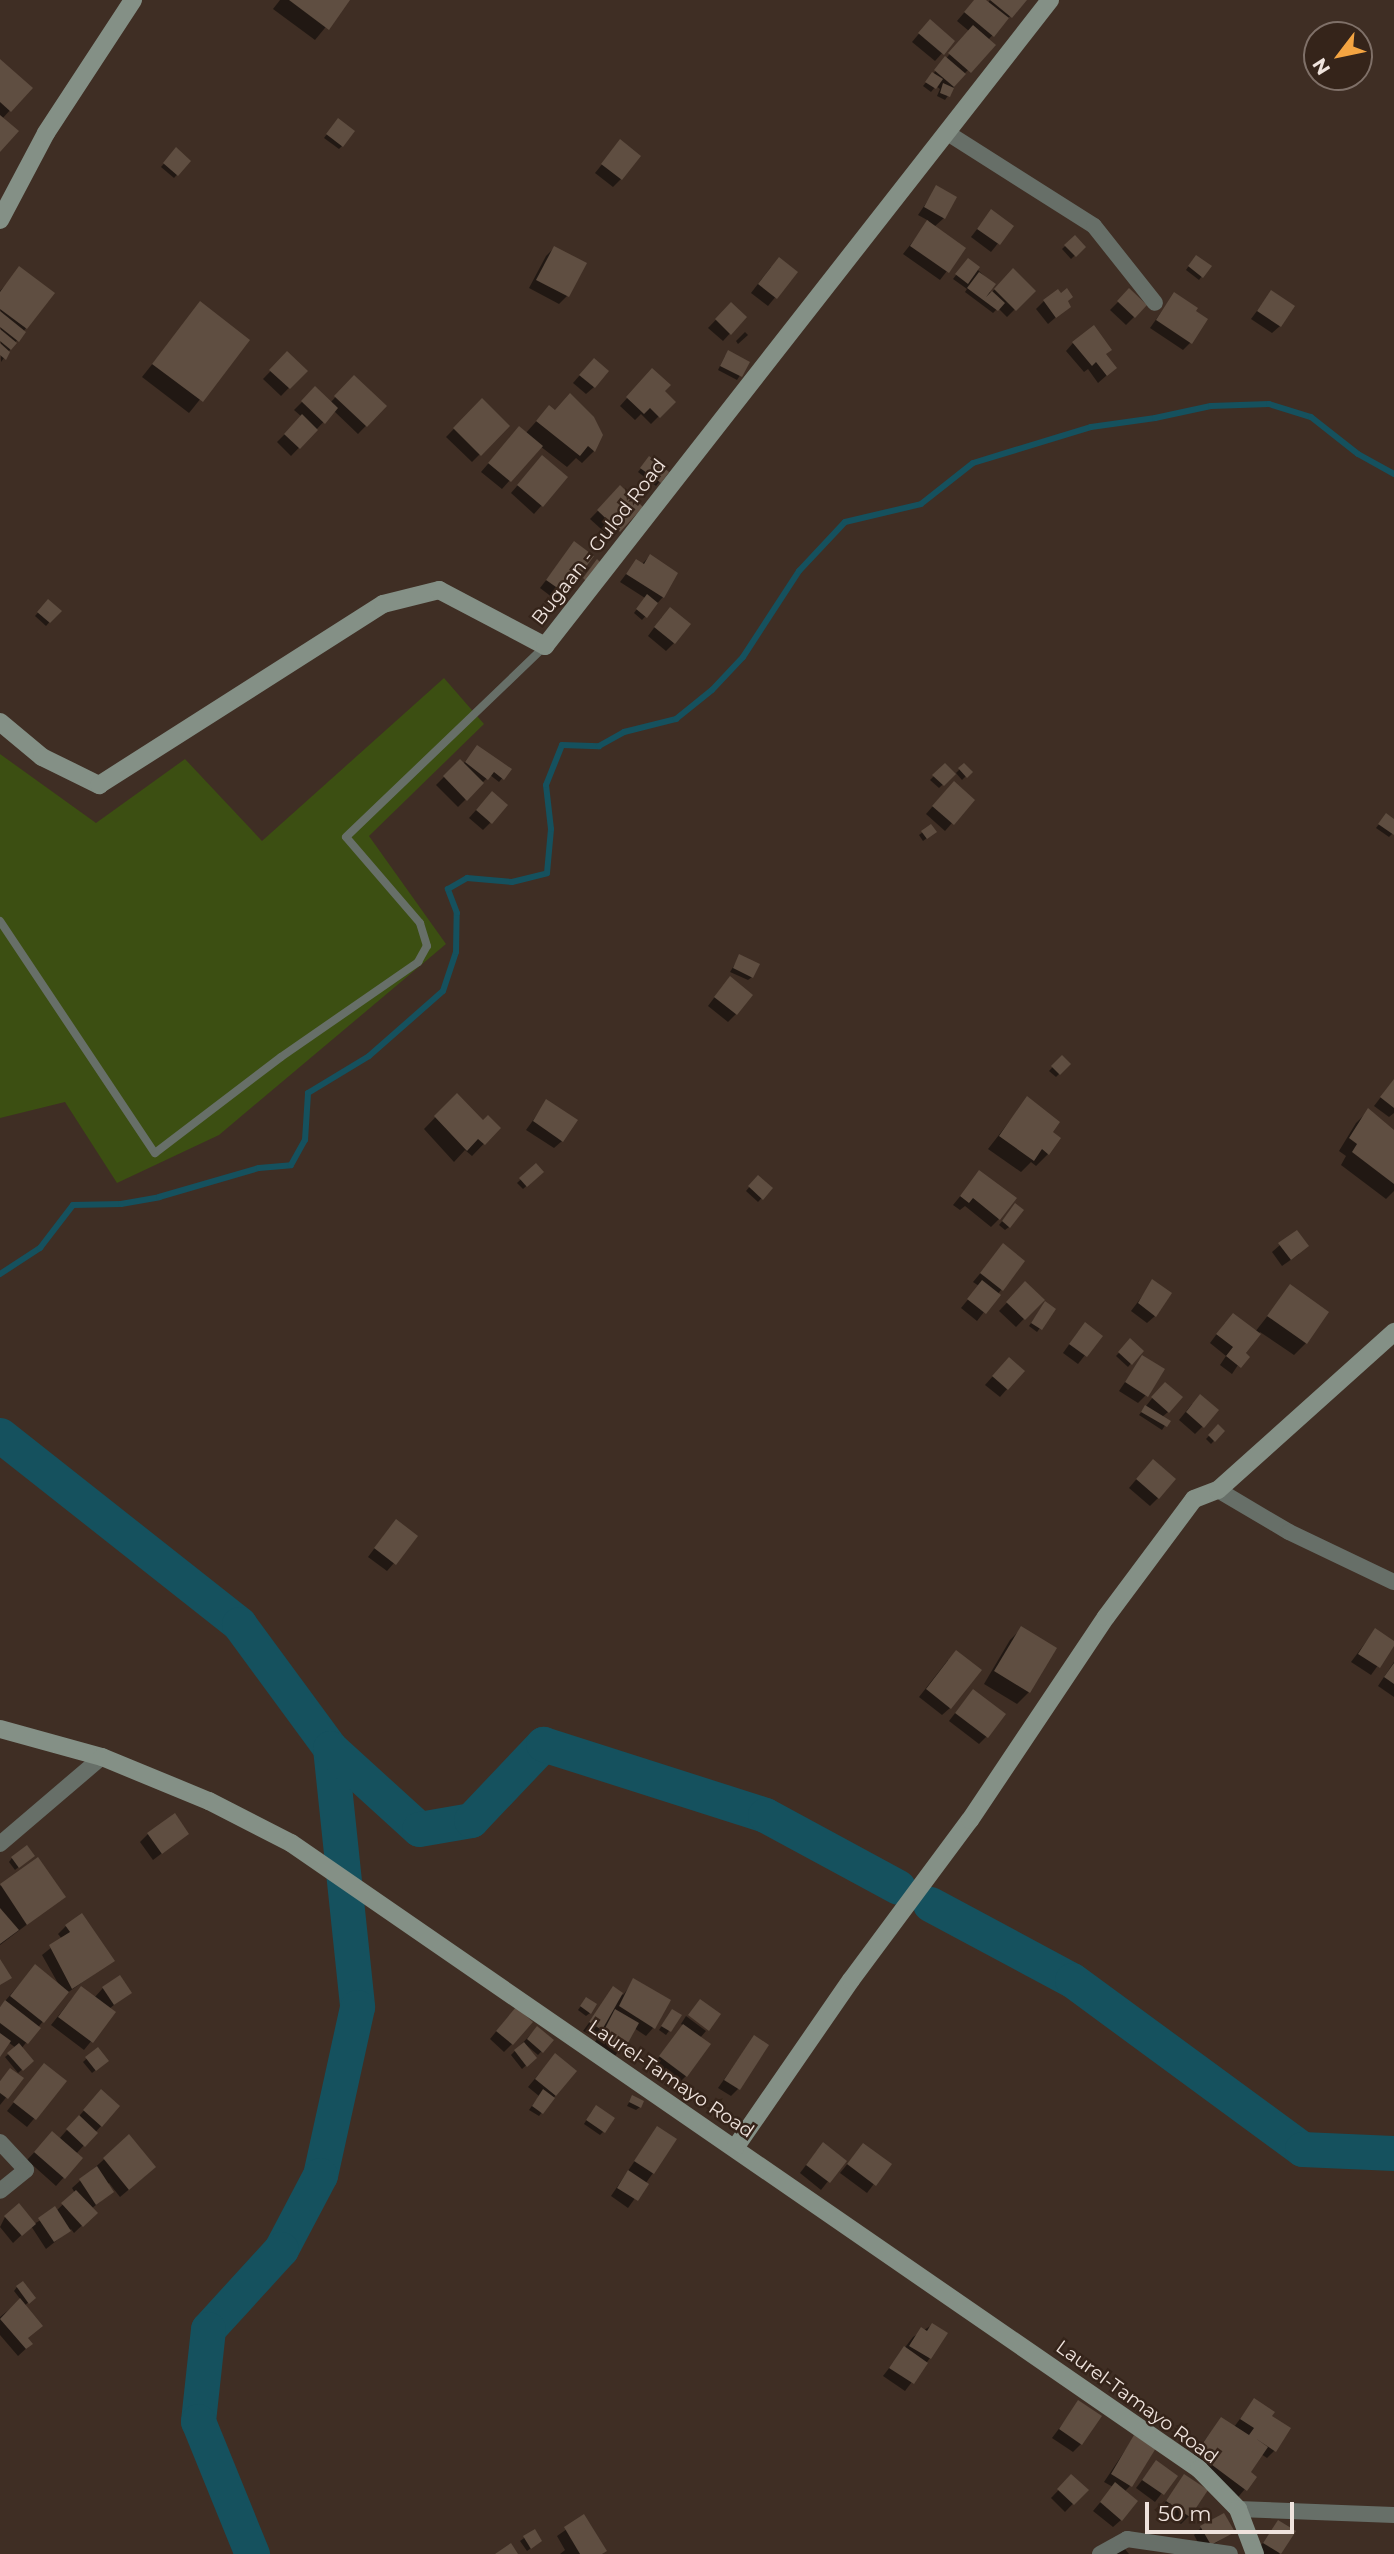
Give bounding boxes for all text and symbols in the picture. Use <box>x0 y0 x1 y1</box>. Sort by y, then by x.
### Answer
north arrow <box>1303 21 1373 91</box>
text: N <box>1308 54 1335 79</box>
street label: Bugaan - Gulod Road <box>527 454 671 630</box>
street label: Laurel-Tamayo Road <box>584 2015 758 2143</box>
street label: Laurel-Tamayo Road <box>1051 2335 1223 2469</box>
scale bar <box>1149 2488 1298 2532</box>
text: 50 m <box>1158 2501 1212 2526</box>

